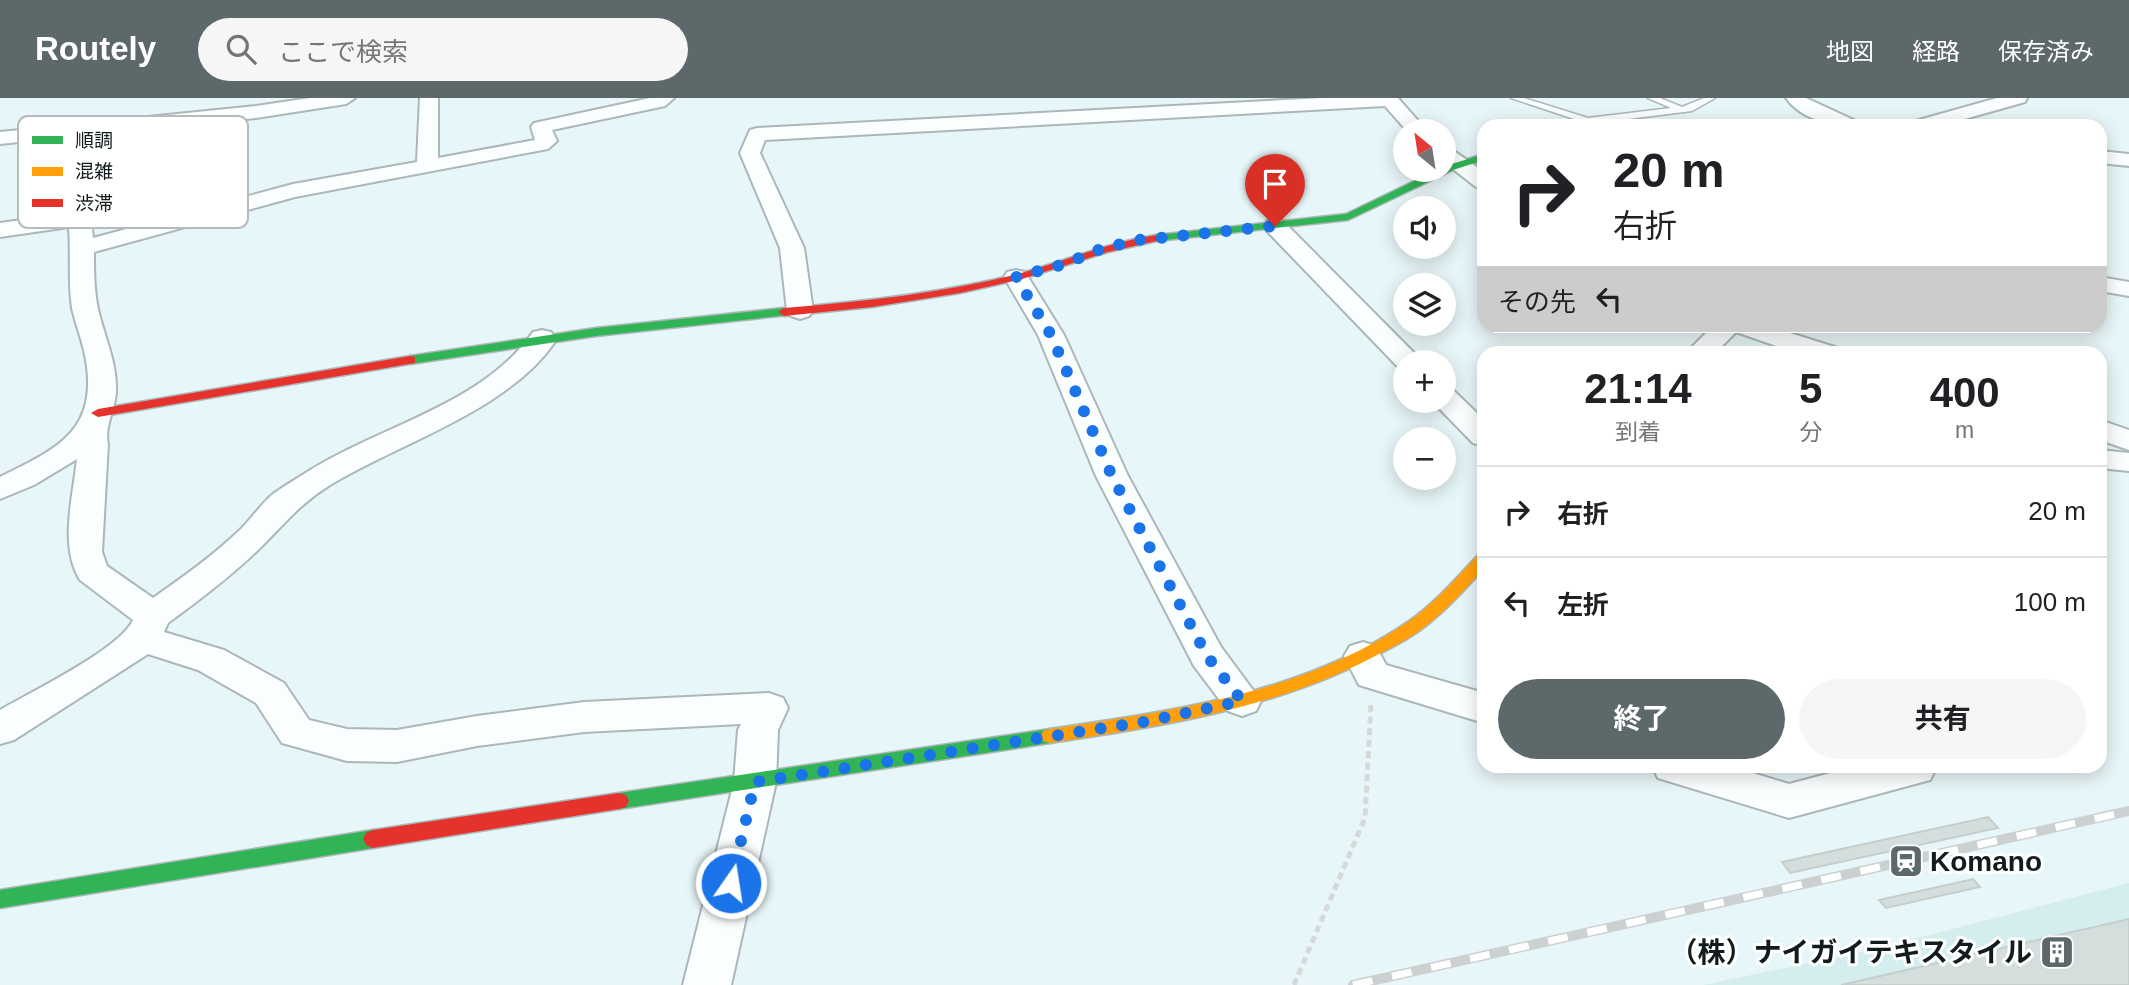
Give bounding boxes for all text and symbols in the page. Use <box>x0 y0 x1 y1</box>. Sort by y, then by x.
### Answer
search box <box>198 18 688 81</box>
text: Routely <box>35 30 156 67</box>
icon: search <box>222 30 260 68</box>
text: ここで検索 <box>278 37 408 67</box>
text: 地図 <box>1826 38 1874 65</box>
text: 経路 <box>1912 38 1960 65</box>
text: 保存済み <box>1998 38 2094 65</box>
legend <box>18 116 248 228</box>
north arrow <box>1393 119 1456 182</box>
map controls <box>1393 119 1456 490</box>
text: 順調 <box>75 130 113 151</box>
text: 20 m <box>1613 143 1725 197</box>
icon: right <box>1498 147 1589 238</box>
pin <box>1245 154 1305 226</box>
text: 混雑 <box>75 161 113 182</box>
icon: arrive <box>1256 165 1294 203</box>
text: 渋滞 <box>75 193 113 214</box>
button: sound <box>1393 196 1456 259</box>
text: 右折 <box>1613 208 1677 244</box>
button: layers <box>1393 273 1456 336</box>
icon: left <box>1590 280 1628 318</box>
text: その先 <box>1498 287 1576 317</box>
button: + <box>1393 350 1456 413</box>
text: 21:14 <box>1584 365 1692 412</box>
text: 5 <box>1799 365 1822 412</box>
text: 400 <box>1930 369 2000 416</box>
text: m <box>1955 417 1974 443</box>
text: 到着 <box>1615 419 1661 445</box>
text: 分 <box>1799 419 1822 445</box>
button: − <box>1393 427 1456 490</box>
icon: right <box>1498 493 1536 531</box>
text: 20 m <box>2028 496 2086 526</box>
text: 右折 <box>1557 499 1609 529</box>
icon: left <box>1498 584 1536 622</box>
text: 100 m <box>2014 587 2086 617</box>
text: 左折 <box>1557 590 1609 620</box>
button: 終了 <box>1498 679 1785 759</box>
button: 共有 <box>1799 679 2086 759</box>
station icon: Komano <box>1887 842 1925 880</box>
position arrow <box>694 846 768 920</box>
place label: Komano <box>1930 846 2042 877</box>
building icon: （株）ナイガイテキスタイル <box>2038 933 2076 971</box>
place label: （株）ナイガイテキスタイル <box>1669 937 2032 968</box>

